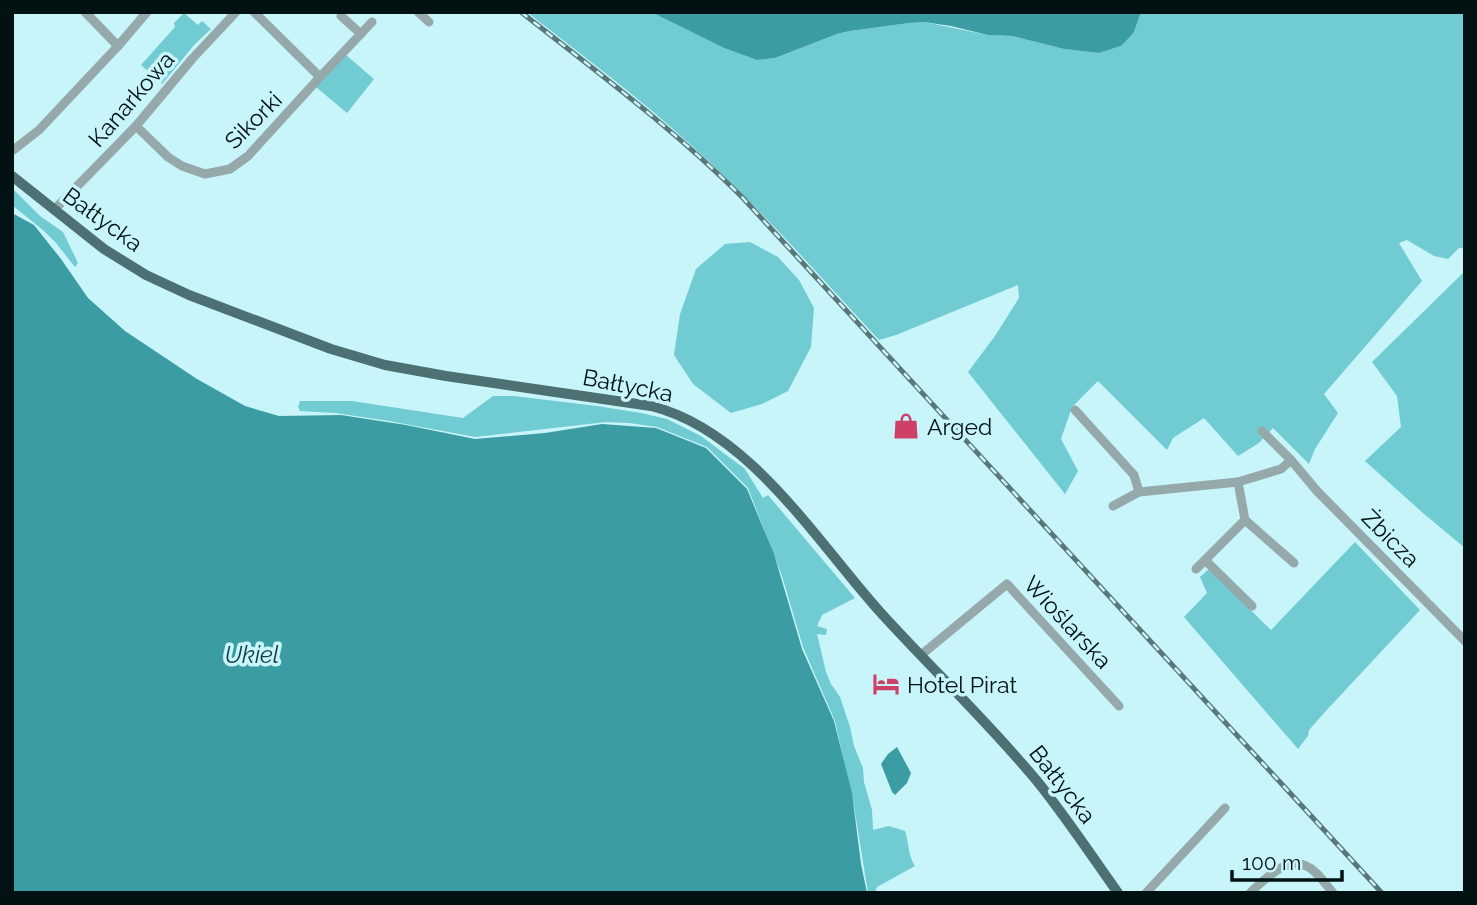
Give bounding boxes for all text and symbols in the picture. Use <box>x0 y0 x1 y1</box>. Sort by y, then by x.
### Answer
street label: Kanarkowa <box>82 46 180 152</box>
street label: Sikorki <box>219 86 287 154</box>
street label: Bałtycka <box>58 181 148 257</box>
street label: Bałtycka <box>580 363 676 407</box>
shop icon: Arged <box>891 411 921 441</box>
place label: Arged <box>927 413 992 440</box>
street label: Żbicza <box>1357 504 1425 572</box>
street label: Wioślarska <box>1018 570 1118 674</box>
water label: Ukiel <box>225 640 279 669</box>
hotel icon: Hotel Pirat <box>871 669 901 699</box>
place label: Hotel Pirat <box>907 671 1018 698</box>
street label: Bałtycka <box>1024 740 1102 828</box>
scale bar <box>1232 838 1342 882</box>
text: 100 m <box>1242 850 1301 875</box>

